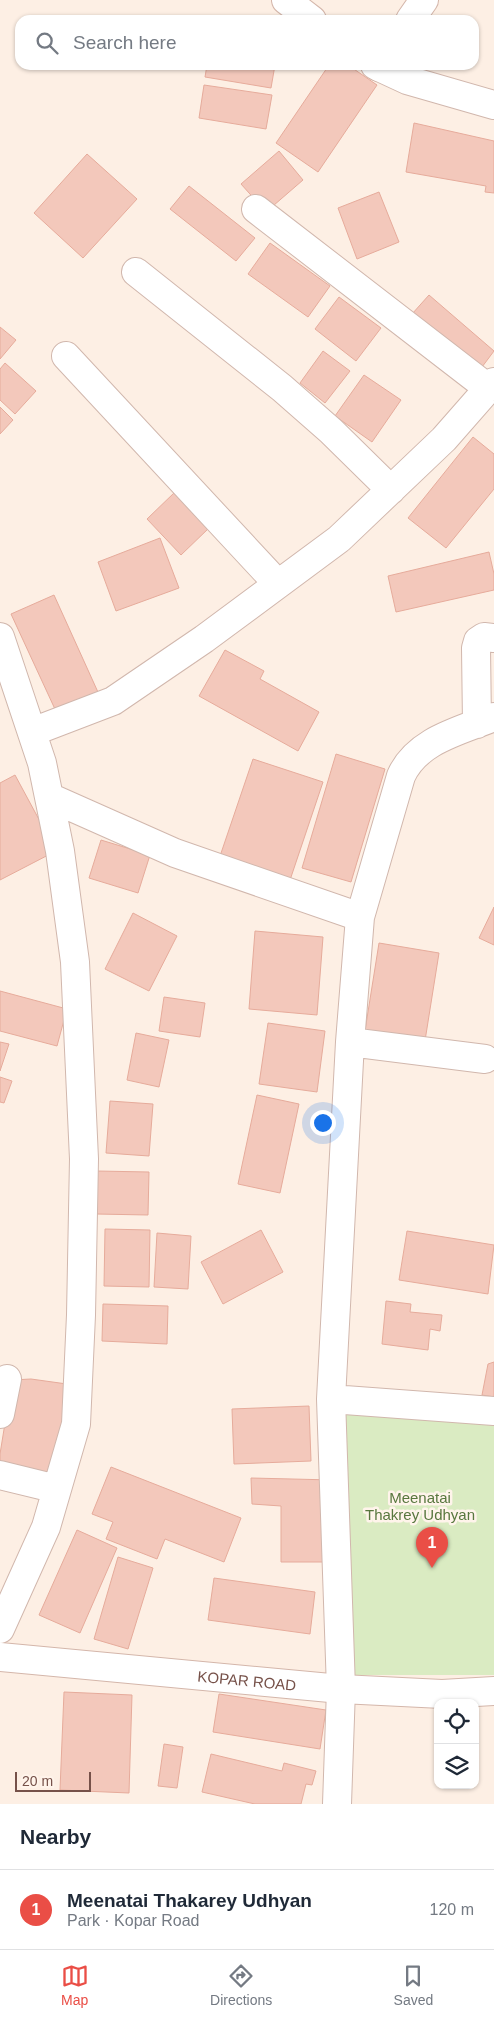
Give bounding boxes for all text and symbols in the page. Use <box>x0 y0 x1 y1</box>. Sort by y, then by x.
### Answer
search box <box>15 15 479 70</box>
icon: search <box>33 29 61 57</box>
text: Search here <box>73 32 177 53</box>
your location <box>310 1110 336 1136</box>
park label: Meenatai Thakrey Udhyan <box>365 1489 475 1523</box>
pin: 1 <box>416 1527 448 1568</box>
street label: KOPAR ROAD <box>197 1667 297 1693</box>
map controls <box>434 1699 479 1789</box>
button: locate <box>434 1699 479 1744</box>
button: layers <box>434 1744 479 1789</box>
scale bar <box>15 1769 91 1792</box>
text: 20 m <box>22 1773 53 1789</box>
text: Nearby <box>20 1825 91 1848</box>
text: Meenatai Thakarey Udhyan <box>67 1890 312 1911</box>
text: 1 <box>32 1901 40 1918</box>
text: 120 m <box>430 1901 474 1918</box>
text: Park · Kopar Road <box>67 1912 200 1929</box>
tab: Map <box>61 1962 89 2008</box>
tab: Directions <box>210 1962 272 2008</box>
tab: Saved <box>394 1962 433 2008</box>

